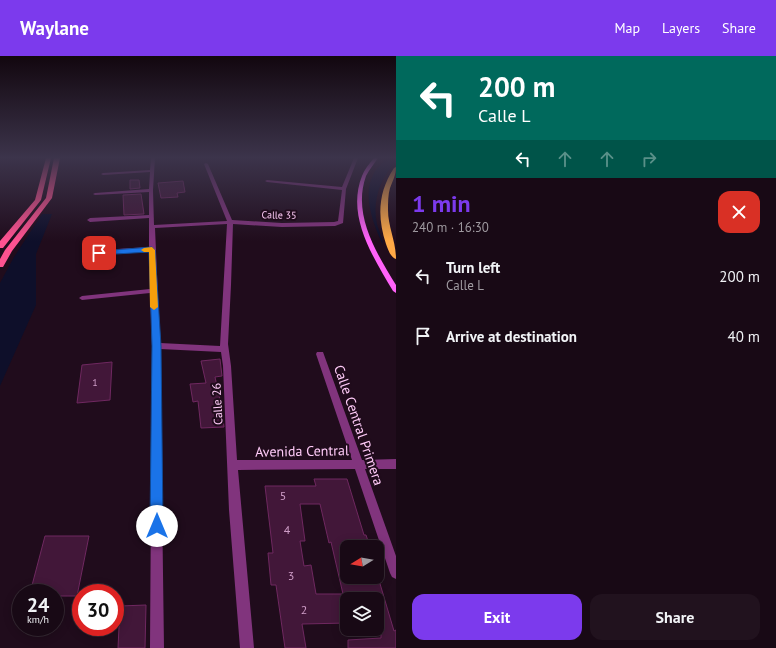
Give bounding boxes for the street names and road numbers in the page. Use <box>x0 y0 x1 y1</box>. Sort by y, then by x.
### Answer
street label: Calle 35 <box>261 208 297 222</box>
street label: Calle Central Primera <box>330 362 388 488</box>
street label: Calle 26 <box>208 383 226 425</box>
street label: Avenida Central <box>255 441 349 461</box>

